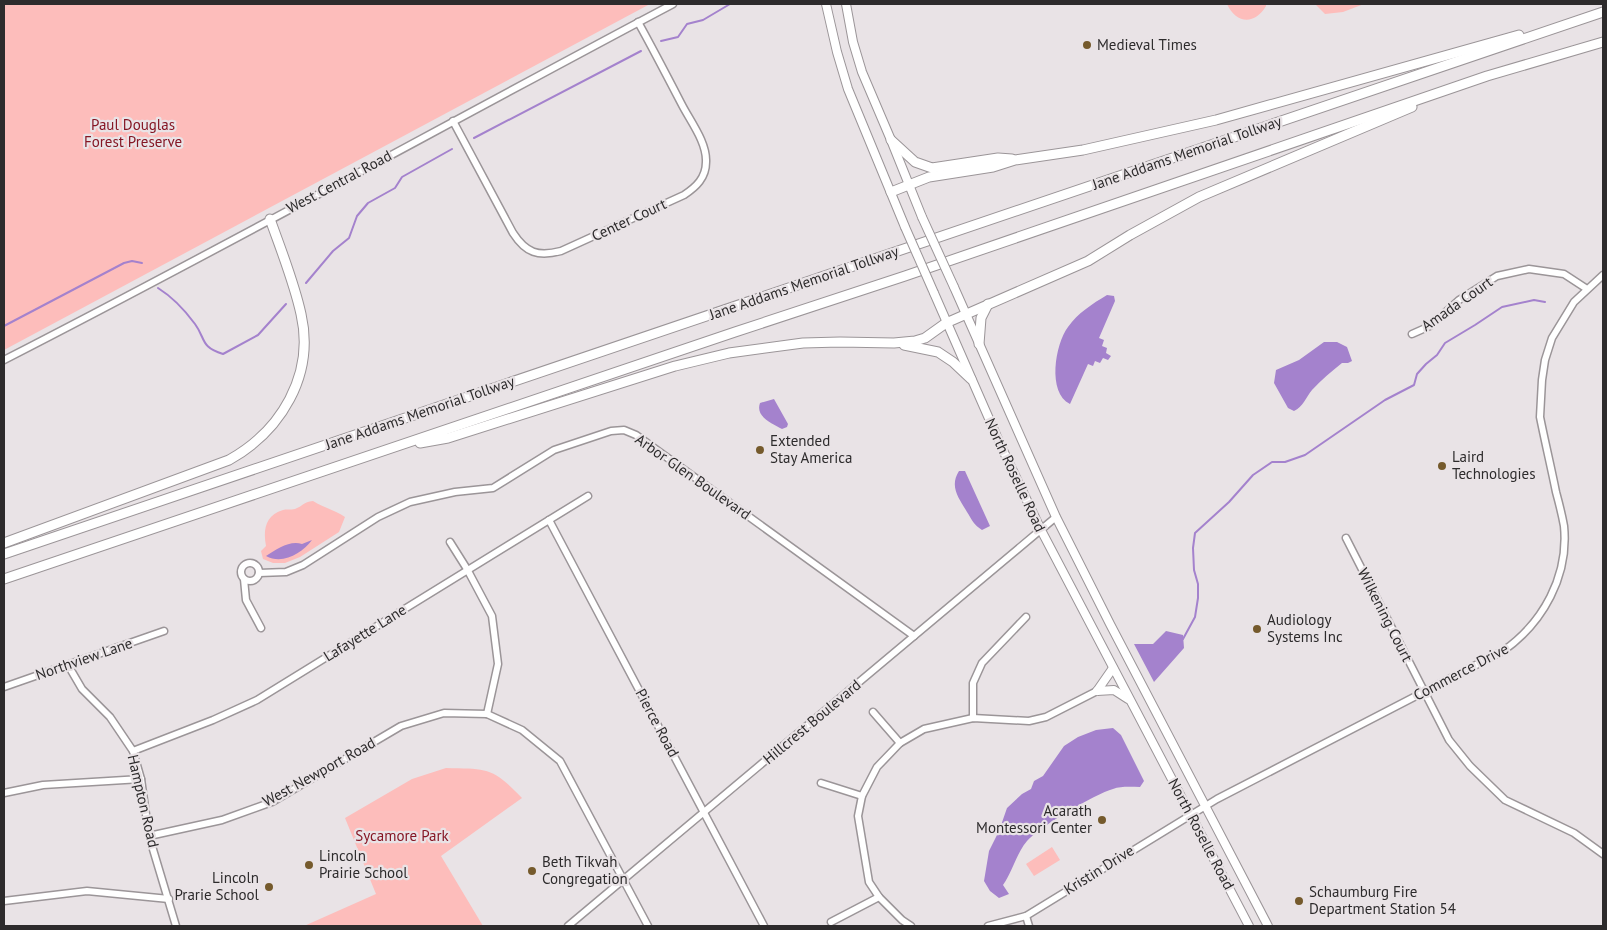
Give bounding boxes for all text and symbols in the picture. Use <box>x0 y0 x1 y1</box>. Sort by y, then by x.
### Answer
place label: Medieval Times <box>1097 35 1197 54</box>
marker: Medieval Times <box>1081 39 1093 51</box>
street label: Jane Addams Memorial Tollway <box>1089 111 1284 194</box>
park label: Paul Douglas Forest Preserve <box>84 115 182 151</box>
street label: West Central Road <box>283 146 395 217</box>
street label: Center Court <box>588 194 669 245</box>
street label: Jane Addams Memorial Tollway <box>706 241 901 324</box>
street label: Amada Court <box>1417 272 1496 335</box>
street label: Jane Addams Memorial Tollway <box>322 371 517 454</box>
street label: North Roselle Road <box>981 415 1050 535</box>
street label: Arbor Glen Boulevard <box>632 430 755 524</box>
place label: Extended Stay America <box>770 431 852 467</box>
marker: Extended Stay America <box>754 444 766 456</box>
place label: Laird Technologies <box>1452 447 1536 483</box>
marker: Laird Technologies <box>1436 460 1448 472</box>
street label: Wilkening Court <box>1354 565 1417 665</box>
street label: Lafayette Lane <box>320 600 410 666</box>
place label: Audiology Systems Inc <box>1267 610 1343 646</box>
marker: Audiology Systems Inc <box>1251 623 1263 635</box>
street label: Northview Lane <box>33 633 135 684</box>
street label: Commerce Drive <box>1410 639 1512 705</box>
street label: Hillcrest Boulevard <box>759 675 865 768</box>
street label: Pierce Road <box>631 685 683 760</box>
street label: West Newport Road <box>259 733 378 810</box>
street label: Hampton Road <box>124 753 163 849</box>
street label: North Roselle Road <box>1164 775 1239 893</box>
place label: Acarath Montessori Center <box>976 801 1092 837</box>
marker: Acarath Montessori Center <box>1096 814 1108 826</box>
park label: Sycamore Park <box>355 826 450 845</box>
street label: Kristin Drive <box>1060 841 1137 899</box>
place label: Lincoln Prairie School <box>319 846 408 882</box>
place label: Beth Tikvah Congregation <box>542 852 628 888</box>
marker: Lincoln Prairie School <box>303 859 315 871</box>
marker: Beth Tikvah Congregation <box>526 865 538 877</box>
place label: Lincoln Prarie School <box>174 868 260 904</box>
marker: Lincoln Prarie School <box>263 881 275 893</box>
place label: Schaumburg Fire Department Station 54 <box>1309 882 1456 918</box>
marker: Schaumburg Fire Department Station 54 <box>1293 895 1305 907</box>

